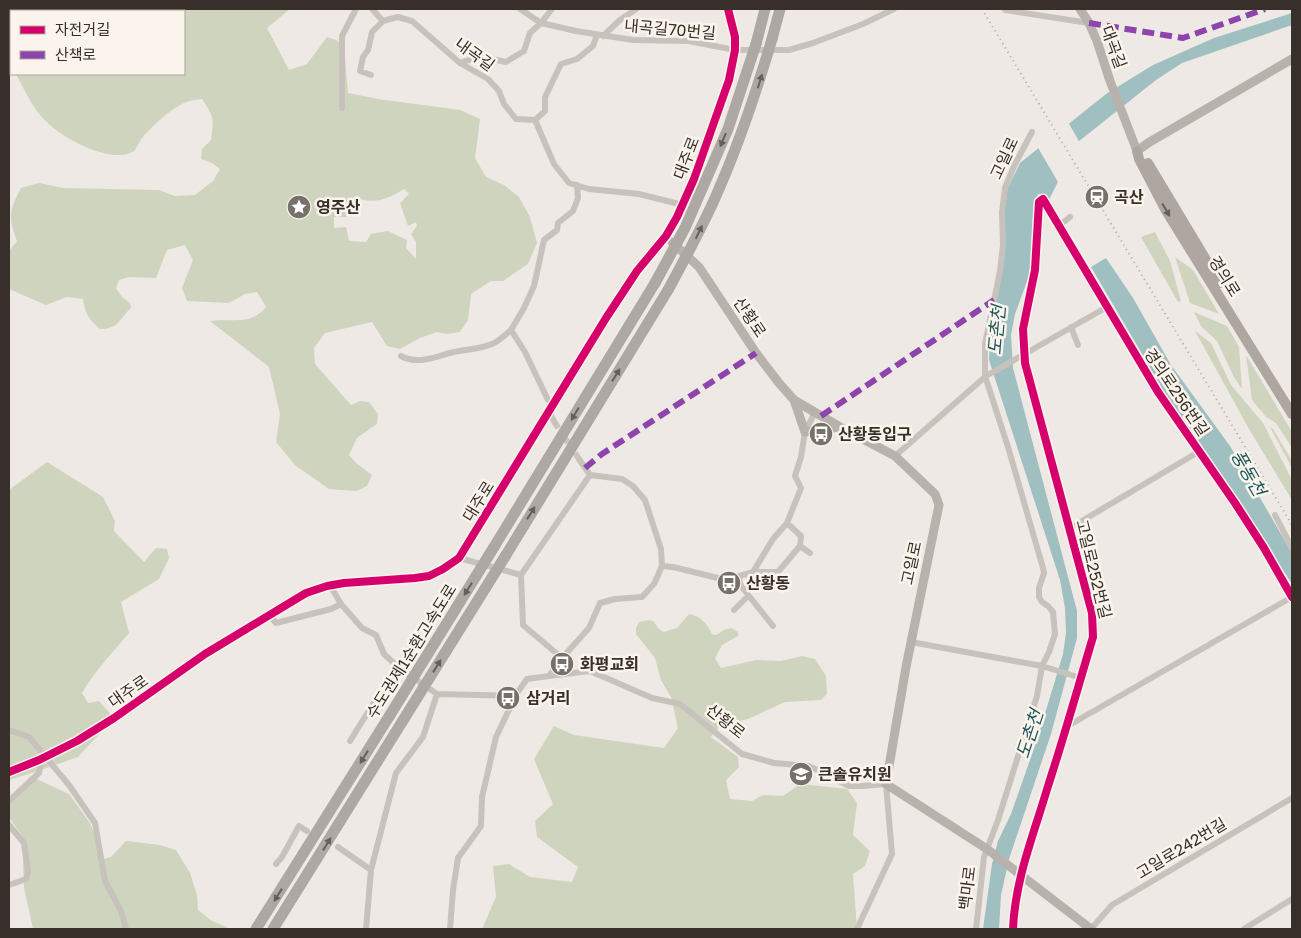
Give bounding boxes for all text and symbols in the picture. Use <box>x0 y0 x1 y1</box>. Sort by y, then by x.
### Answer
legend <box>10 10 185 75</box>
street label: 내곡길70번길 <box>623 15 717 43</box>
text: 자전거길 <box>55 20 110 38</box>
street label: 대곡길 <box>1097 23 1131 71</box>
street label: 내곡길 <box>451 33 499 75</box>
text: 산책로 <box>55 45 96 63</box>
one-way arrow <box>756 74 764 89</box>
one-way arrow <box>719 133 727 147</box>
street label: 대주로 <box>669 134 703 182</box>
street label: 고일로 <box>986 134 1023 182</box>
station icon: 곡산 <box>1084 184 1110 210</box>
place label: 곡산 <box>1114 187 1144 207</box>
place icon: 영주산 <box>286 194 312 220</box>
place label: 영주산 <box>316 197 360 217</box>
one-way arrow <box>1162 204 1171 217</box>
one-way arrow <box>695 225 703 239</box>
street label: 경의로 <box>1205 252 1245 300</box>
street label: 산황로 <box>729 293 771 341</box>
water label: 도촌천 <box>983 302 1009 356</box>
street label: 경의로256번길 <box>1140 344 1214 440</box>
one-way arrow <box>612 368 621 381</box>
one-way arrow <box>571 407 580 421</box>
bus stop icon: 산황동입구 <box>808 421 834 447</box>
place label: 산황동입구 <box>838 424 912 444</box>
water label: 풍동천 <box>1227 445 1272 502</box>
street label: 대주로 <box>458 477 498 525</box>
one-way arrow <box>527 507 536 520</box>
street label: 고일로252번길 <box>1072 517 1116 621</box>
street label: 고일로 <box>897 539 925 587</box>
bus stop icon: 산황동 <box>716 570 742 596</box>
place label: 산황동 <box>746 573 790 593</box>
street label: 수도권제1순환고속도로 <box>361 580 461 722</box>
one-way arrow <box>463 582 473 595</box>
bus stop icon: 화평교회 <box>549 651 575 677</box>
place label: 화평교회 <box>580 654 639 674</box>
one-way arrow <box>432 659 442 673</box>
street label: 대주로 <box>104 670 152 712</box>
bus stop icon: 삼거리 <box>495 685 521 711</box>
place label: 삼거리 <box>526 688 570 708</box>
street label: 산황로 <box>703 699 750 743</box>
water label: 도촌천 <box>1011 704 1048 761</box>
one-way arrow <box>359 750 368 763</box>
school or university icon: 큰솔유치원 <box>788 761 814 787</box>
place label: 큰솔유치원 <box>818 764 892 784</box>
street label: 고일로242번길 <box>1132 813 1230 883</box>
one-way arrow <box>322 837 332 850</box>
street label: 백마로 <box>954 865 980 911</box>
one-way arrow <box>273 888 283 901</box>

